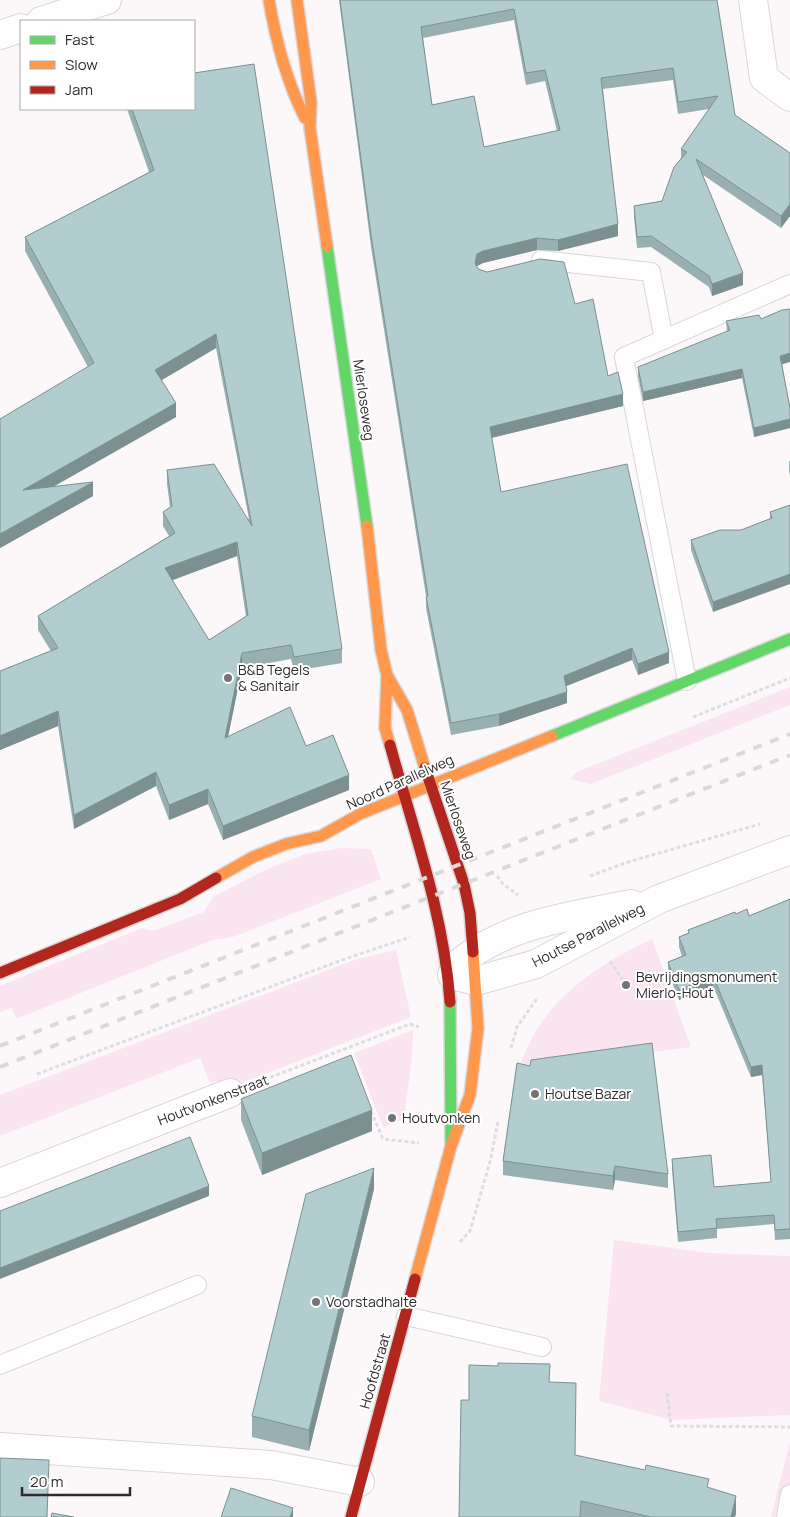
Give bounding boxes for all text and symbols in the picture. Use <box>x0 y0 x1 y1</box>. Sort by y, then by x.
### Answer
legend <box>20 20 195 110</box>
text: Fast <box>65 29 94 50</box>
text: Slow <box>65 54 98 75</box>
text: Jam <box>65 79 93 100</box>
street label: Mierloseweg <box>349 358 380 442</box>
place label: B&B Tegels & Sanitair <box>238 660 310 695</box>
marker: B&B Tegels & Sanitair <box>222 672 234 684</box>
street label: Noord Parallelweg <box>343 749 456 814</box>
street label: Mierloseweg <box>436 778 481 862</box>
street label: Houtse Parallelweg <box>528 898 647 971</box>
place label: Bevrijdingsmonument Mierlo-Hout <box>636 967 778 1002</box>
marker: Bevrijdingsmonument Mierlo-Hout <box>620 979 632 991</box>
street label: Houtvonkenstraat <box>155 1070 271 1129</box>
place label: Houtse Bazar <box>545 1084 631 1103</box>
marker: Houtse Bazar <box>529 1088 541 1100</box>
place label: Houtvonken <box>402 1108 480 1127</box>
marker: Houtvonken <box>386 1112 398 1124</box>
place label: Voorstadhalte <box>326 1292 417 1311</box>
marker: Voorstadhalte <box>310 1296 322 1308</box>
street label: Hoofdstraat <box>355 1330 395 1411</box>
scale bar <box>22 1464 130 1496</box>
text: 20 m <box>30 1471 63 1492</box>

